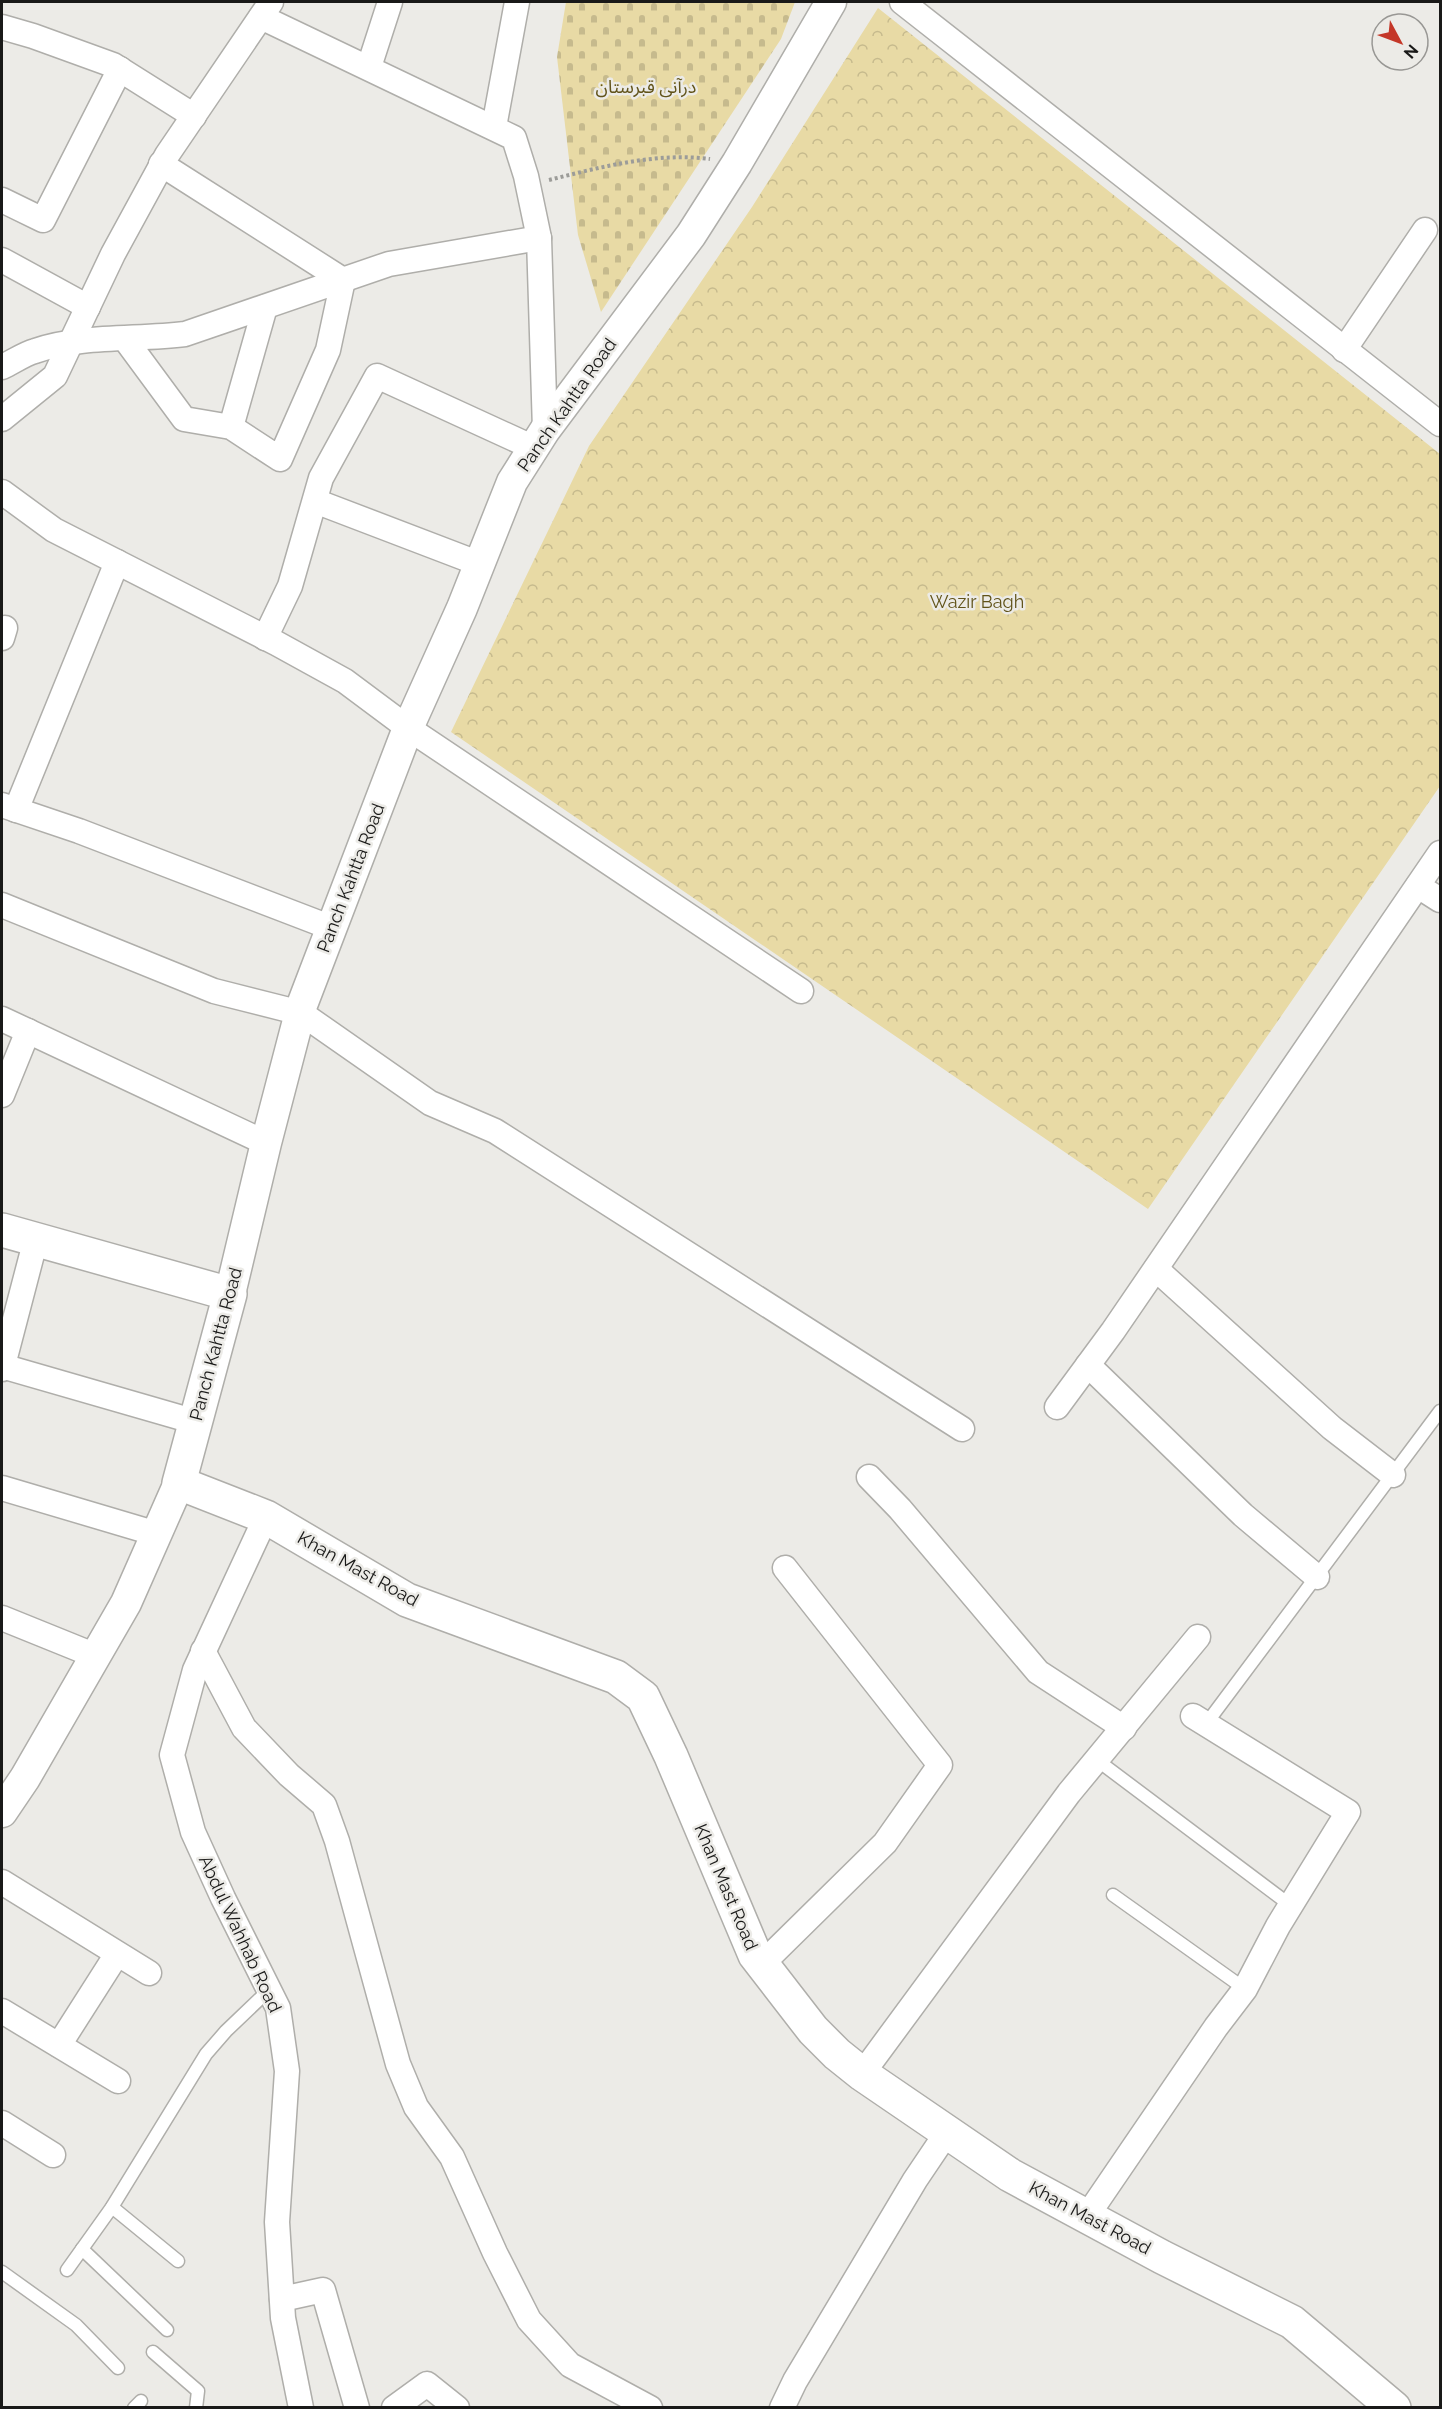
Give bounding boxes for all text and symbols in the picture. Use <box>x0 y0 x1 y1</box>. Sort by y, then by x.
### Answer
north arrow <box>1370 12 1430 72</box>
text: N <box>1400 41 1422 62</box>
park label: درآنی قبرستان <box>596 76 696 98</box>
street label: Panch Kahtta Road <box>513 334 620 475</box>
park label: Wazir Bagh <box>930 591 1024 612</box>
street label: Panch Kahtta Road <box>312 800 389 955</box>
street label: Panch Kahtta Road <box>185 1265 246 1423</box>
street label: Khan Mast Road <box>294 1527 422 1610</box>
street label: Khan Mast Road <box>690 1821 762 1953</box>
street label: Abdul Wahhab Road <box>195 1852 286 2016</box>
street label: Khan Mast Road <box>1026 2177 1155 2259</box>

